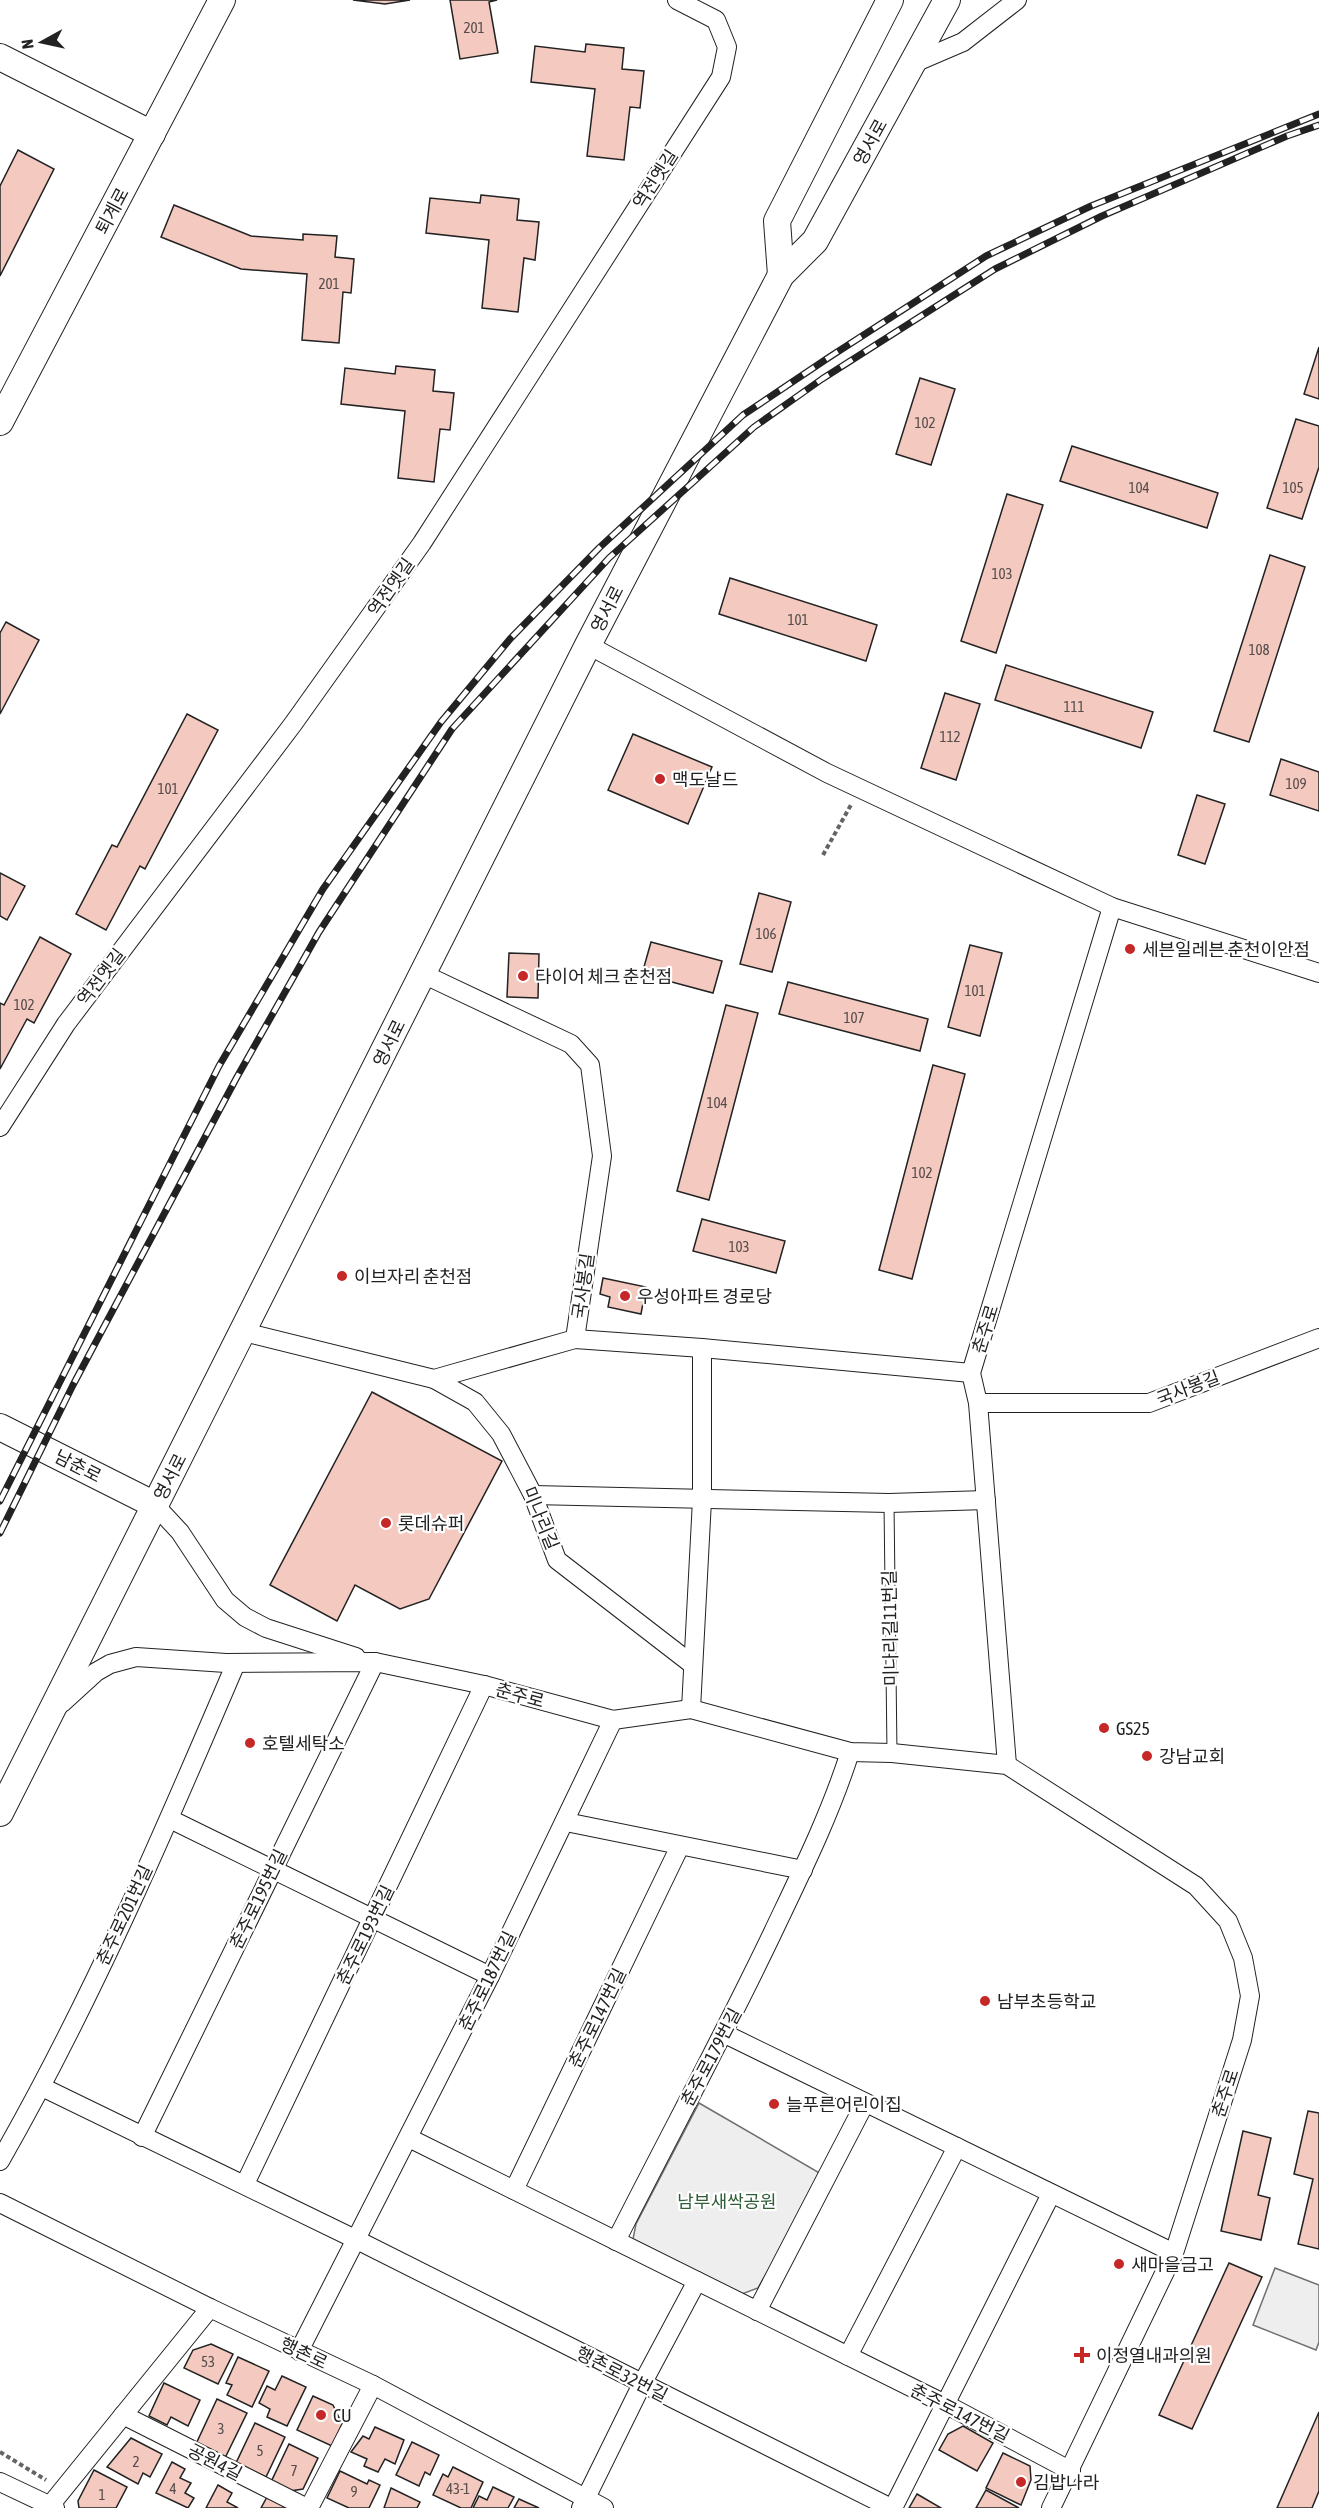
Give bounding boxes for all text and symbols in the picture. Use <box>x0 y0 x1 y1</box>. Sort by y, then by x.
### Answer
north arrow <box>12 12 72 72</box>
house number: 201 <box>463 19 485 36</box>
text: N <box>18 38 37 50</box>
street label: 영서로 <box>849 115 891 169</box>
street label: 역전옛길 <box>628 146 682 212</box>
street label: 퇴계로 <box>91 184 133 238</box>
house number: 201 <box>318 275 340 292</box>
house number: 102 <box>914 414 936 431</box>
house number: 104 <box>1128 479 1150 496</box>
house number: 105 <box>1282 479 1304 496</box>
street label: 역전옛길 <box>363 554 419 620</box>
house number: 103 <box>991 565 1013 582</box>
street label: 영서로 <box>586 582 628 636</box>
house number: 101 <box>787 611 809 628</box>
house number: 108 <box>1248 641 1270 658</box>
house number: 111 <box>1063 698 1085 715</box>
house number: 112 <box>939 728 961 745</box>
place label: 맥도날드 <box>672 769 738 790</box>
marker: 맥도날드 <box>653 772 667 786</box>
house number: 109 <box>1285 775 1307 792</box>
house number: 101 <box>157 780 179 797</box>
house number: 106 <box>755 925 777 942</box>
place label: 세븐일레븐 춘천이안점 <box>1142 939 1310 960</box>
marker: 세븐일레븐 춘천이안점 <box>1123 942 1137 956</box>
street label: 역전옛길 <box>73 944 129 1010</box>
place label: 타이어 체크 춘천점 <box>535 966 672 987</box>
marker: 타이어 체크 춘천점 <box>516 969 530 983</box>
house number: 101 <box>964 982 986 999</box>
house number: 102 <box>13 996 35 1013</box>
house number: 107 <box>843 1009 865 1026</box>
street label: 영서로 <box>369 1016 409 1070</box>
house number: 104 <box>706 1094 728 1111</box>
house number: 102 <box>911 1164 933 1181</box>
house number: 103 <box>728 1238 750 1255</box>
street label: 국사봉길 <box>568 1252 598 1320</box>
place label: 이브자리 춘천점 <box>354 1266 472 1287</box>
marker: 이브자리 춘천점 <box>335 1269 349 1283</box>
place label: 우성아파트 경로당 <box>637 1286 772 1307</box>
marker: 우성아파트 경로당 <box>618 1289 632 1303</box>
street label: 춘주로 <box>968 1302 1002 1356</box>
street label: 국사봉길 <box>1153 1366 1223 1410</box>
street label: 남춘로 <box>51 1445 105 1487</box>
street label: 영서로 <box>149 1450 191 1504</box>
street label: 미나리길 <box>519 1483 563 1553</box>
place label: 롯데슈퍼 <box>398 1513 464 1534</box>
marker: 롯데슈퍼 <box>379 1516 393 1530</box>
street label: 미나리길11번길 <box>878 1570 902 1686</box>
street label: 춘주로 <box>493 1678 547 1712</box>
place label: GS25 <box>1116 1718 1150 1739</box>
marker: GS25 <box>1097 1721 1111 1735</box>
place label: 호텔세탁소 <box>262 1733 345 1754</box>
marker: 호텔세탁소 <box>243 1736 257 1750</box>
place label: 강남교회 <box>1159 1746 1225 1767</box>
marker: 강남교회 <box>1140 1749 1154 1763</box>
street label: 춘주로195번길 <box>225 1846 291 1952</box>
street label: 춘주로201번길 <box>92 1862 156 1968</box>
street label: 춘주로193번길 <box>332 1882 398 1988</box>
street label: 춘주로187번길 <box>454 1928 520 2034</box>
street label: 춘주로147번길 <box>564 1965 630 2071</box>
place label: 남부초등학교 <box>997 1991 1096 2012</box>
marker: 남부초등학교 <box>978 1994 992 2008</box>
street label: 춘주로179번길 <box>676 2004 746 2110</box>
street label: 춘주로 <box>1207 2066 1243 2120</box>
place label: 늘푸른어린이집 <box>786 2094 902 2115</box>
marker: 늘푸른어린이집 <box>767 2097 781 2111</box>
park label: 남부새싹공원 <box>677 2191 777 2212</box>
place label: 새마을금고 <box>1131 2254 1214 2275</box>
marker: 새마을금고 <box>1112 2257 1126 2271</box>
street label: 행촌로 <box>277 2333 331 2373</box>
street label: 행촌로32번길 <box>573 2342 671 2406</box>
place label: 이정열내과의원 <box>1096 2345 1212 2366</box>
marker: 이정열내과의원 <box>1073 2346 1091 2364</box>
house number: 53 <box>201 2353 215 2370</box>
street label: 춘주로147번길 <box>907 2379 1013 2447</box>
place label: CU <box>333 2405 352 2426</box>
marker: CU <box>314 2408 328 2422</box>
house number: 3 <box>217 2420 225 2437</box>
street label: 공원4길 <box>184 2439 246 2485</box>
house number: 5 <box>256 2442 264 2459</box>
house number: 2 <box>132 2453 140 2470</box>
house number: 7 <box>290 2462 298 2479</box>
place label: 김밥나라 <box>1033 2472 1100 2493</box>
marker: 김밥나라 <box>1014 2475 1028 2489</box>
house number: 4 <box>169 2480 177 2497</box>
house number: 43-1 <box>446 2480 470 2497</box>
house number: 9 <box>350 2483 358 2500</box>
house number: 1 <box>98 2486 106 2503</box>

